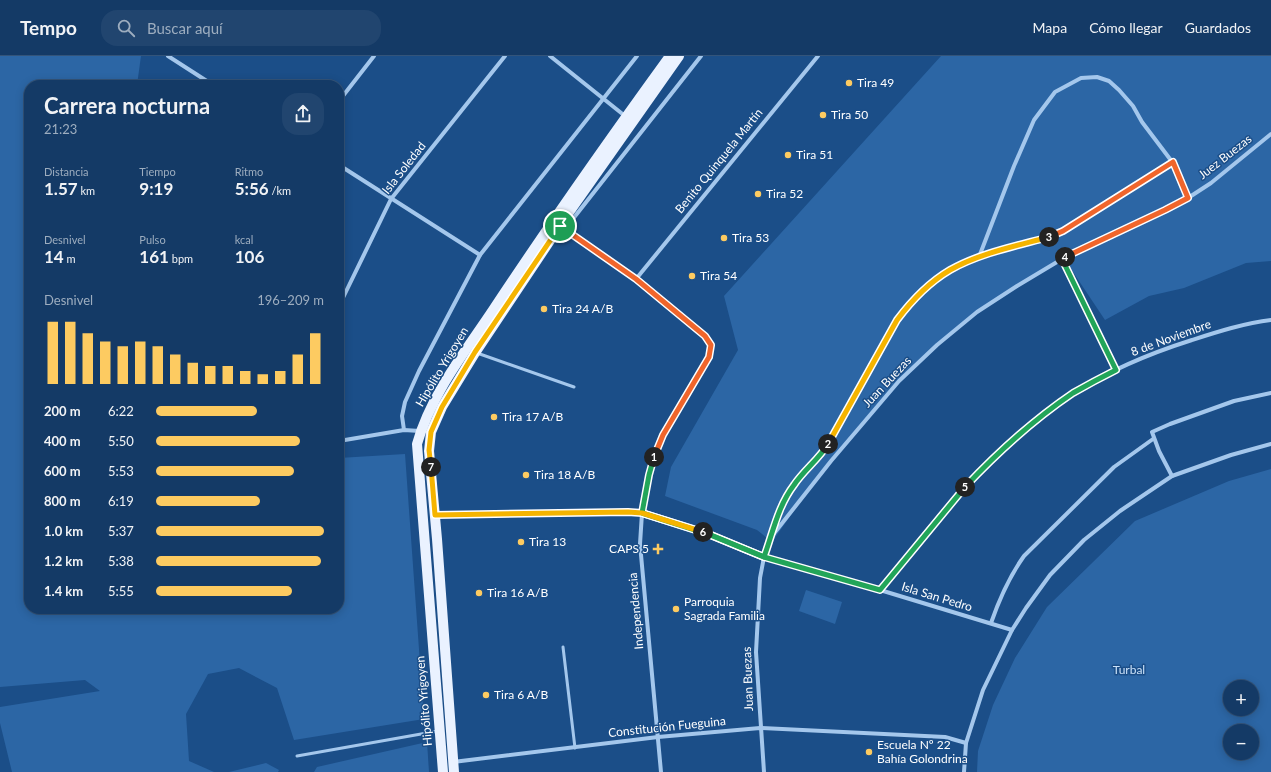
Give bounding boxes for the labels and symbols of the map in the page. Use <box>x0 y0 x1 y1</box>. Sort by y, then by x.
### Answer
place label: Tira 49 <box>857 75 894 90</box>
marker: Tira 49 <box>844 78 854 88</box>
street label: Benito Quinquela Martín <box>672 105 766 216</box>
place label: Tira 50 <box>831 107 868 122</box>
marker: Tira 50 <box>818 110 828 120</box>
street label: Juez Buezas <box>1195 131 1254 182</box>
street label: Isla Soledad <box>379 139 429 197</box>
place label: Tira 51 <box>796 147 833 162</box>
marker: Tira 51 <box>783 150 793 160</box>
place label: Tira 52 <box>766 186 803 201</box>
marker: Tira 52 <box>753 189 763 199</box>
pin <box>543 209 577 243</box>
pin: 3 <box>1039 227 1059 247</box>
place label: Tira 53 <box>732 230 769 245</box>
marker: Tira 53 <box>719 233 729 243</box>
pin: 4 <box>1055 247 1075 267</box>
place label: Tira 54 <box>700 268 737 283</box>
marker: Tira 54 <box>687 271 697 281</box>
place label: Tira 24 A/B <box>552 301 613 316</box>
marker: Tira 24 A/B <box>539 304 549 314</box>
street label: 8 de Noviembre <box>1129 316 1213 359</box>
street label: Hipólito Yrigoyen <box>412 324 471 409</box>
street label: Juan Buezas <box>859 353 914 410</box>
place label: Tira 17 A/B <box>502 409 563 424</box>
marker: Tira 17 A/B <box>489 412 499 422</box>
pin: 2 <box>818 434 838 454</box>
pin: 1 <box>644 447 664 467</box>
pin: 7 <box>421 457 441 477</box>
place label: Tira 18 A/B <box>534 467 595 482</box>
marker: Tira 18 A/B <box>521 470 531 480</box>
pin: 5 <box>955 477 975 497</box>
pin: 6 <box>693 522 713 542</box>
place label: Tira 13 <box>529 534 566 549</box>
marker: Tira 13 <box>516 537 526 547</box>
place label: CAPS 5 <box>609 541 649 556</box>
marker: CAPS 5 <box>652 543 664 555</box>
street label: Independencia <box>625 572 646 650</box>
street label: Isla San Pedro <box>900 579 975 614</box>
place label: Tira 16 A/B <box>487 585 548 600</box>
marker: Tira 16 A/B <box>474 588 484 598</box>
place label: Parroquia Sagrada Familia <box>684 594 765 623</box>
marker: Parroquia Sagrada Familia <box>671 604 681 614</box>
street label: Juan Buezas <box>739 646 756 712</box>
street label: Hipólito Yrigoyen <box>412 655 435 747</box>
park label: Turbal <box>1113 662 1145 677</box>
place label: Tira 6 A/B <box>494 687 548 702</box>
marker: Tira 6 A/B <box>481 690 491 700</box>
street label: Constitución Fueguina <box>607 713 726 740</box>
place label: Escuela Nº 22 Bahía Golondrina <box>877 737 968 766</box>
marker: Escuela Nº 22 Bahía Golondrina <box>864 747 874 757</box>

